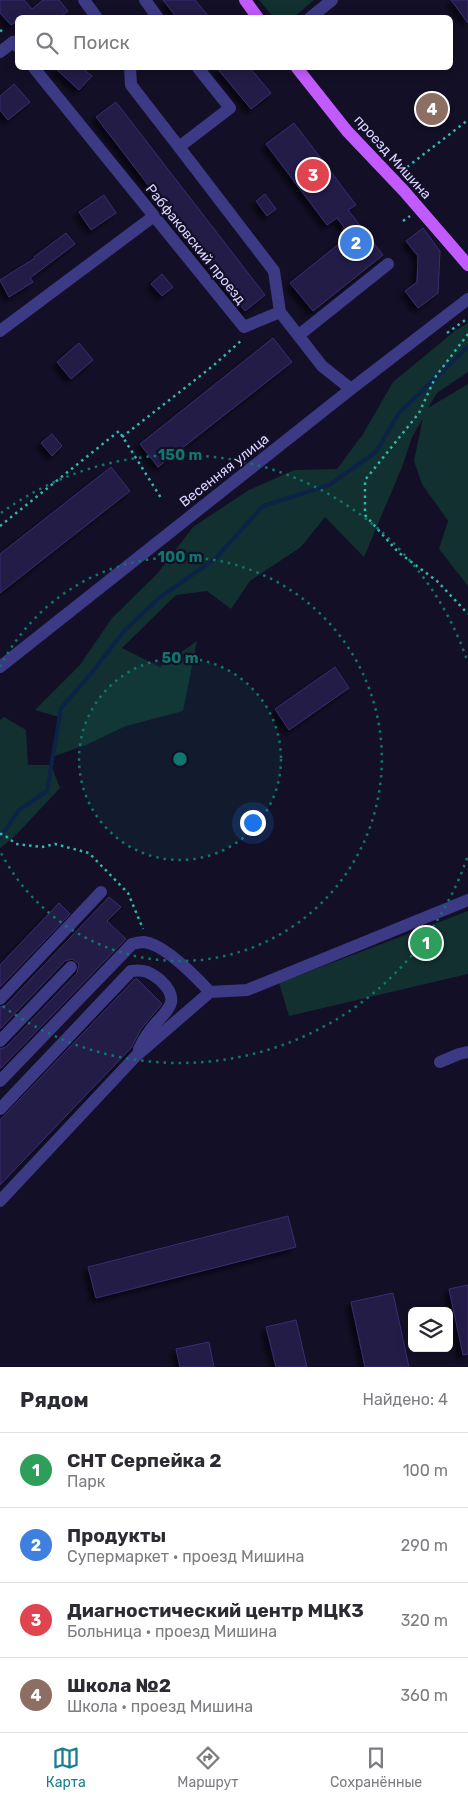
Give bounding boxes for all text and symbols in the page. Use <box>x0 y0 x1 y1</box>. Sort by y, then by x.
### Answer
search box <box>15 15 453 70</box>
icon: search <box>33 29 61 57</box>
text: Поиск <box>73 31 130 54</box>
pin: 4 <box>416 90 448 128</box>
street label: проезд Мишина <box>351 112 435 203</box>
pin: 3 <box>297 156 329 194</box>
street label: Рабфаковский проезд <box>142 181 249 308</box>
pin: 2 <box>340 224 372 262</box>
street label: Весенняя улица <box>176 430 272 511</box>
text: 150 m <box>158 446 202 464</box>
text: 100 m <box>158 548 202 566</box>
text: 50 m <box>162 649 198 667</box>
centre of rings <box>171 750 189 768</box>
your location <box>240 810 266 836</box>
pin: 1 <box>410 924 442 962</box>
map controls <box>408 1307 453 1352</box>
button: layers <box>408 1307 453 1352</box>
text: Рядом <box>20 1387 89 1412</box>
text: Найдено: 4 <box>363 1390 448 1409</box>
text: СНТ Серпейка 2 <box>67 1449 222 1472</box>
text: 1 <box>32 1461 40 1480</box>
text: 100 m <box>403 1461 448 1480</box>
text: Парк <box>67 1472 105 1491</box>
text: Продукты <box>67 1524 166 1547</box>
text: 2 <box>31 1536 41 1555</box>
text: 290 m <box>401 1536 448 1555</box>
text: Супермаркет · проезд Мишина <box>67 1547 304 1566</box>
text: Диагностический центр МЦК3 <box>67 1599 364 1622</box>
text: 3 <box>31 1611 41 1630</box>
text: 320 m <box>401 1611 448 1630</box>
text: Больница · проезд Мишина <box>67 1622 277 1641</box>
text: Школа №2 <box>67 1674 171 1697</box>
text: 4 <box>31 1686 41 1705</box>
text: 360 m <box>400 1686 448 1705</box>
text: Школа · проезд Мишина <box>67 1697 253 1716</box>
tab: Карта <box>46 1744 86 1791</box>
tab: Маршрут <box>177 1744 238 1791</box>
tab: Сохранённые <box>330 1744 422 1791</box>

